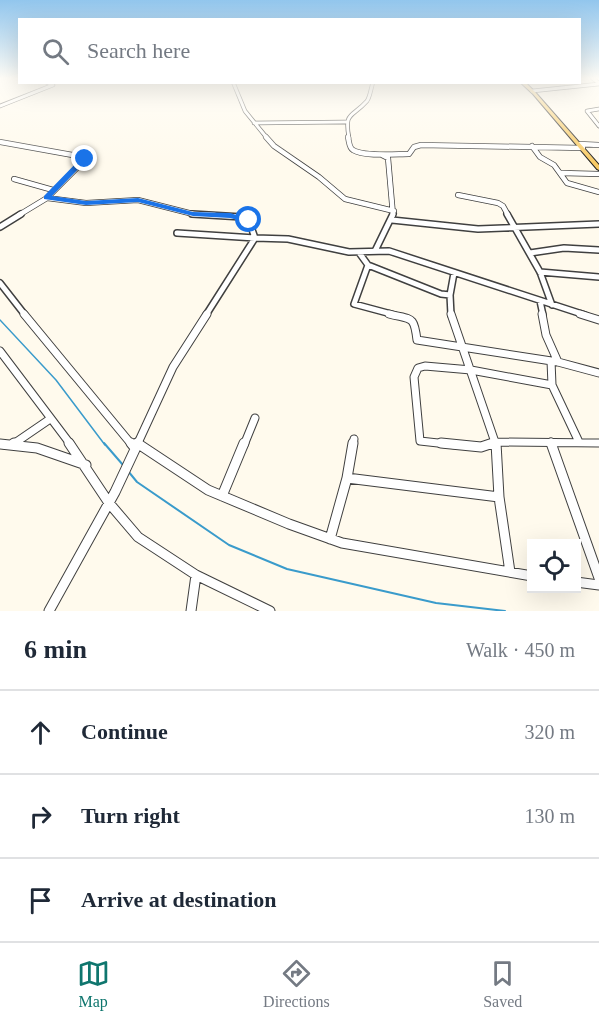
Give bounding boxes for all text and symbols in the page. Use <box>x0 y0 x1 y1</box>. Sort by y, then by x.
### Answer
search box <box>18 18 581 84</box>
icon: search <box>39 35 72 68</box>
text: Search here <box>87 38 190 63</box>
route end <box>71 145 97 171</box>
route start <box>235 206 261 232</box>
map controls <box>527 539 581 593</box>
button: locate <box>527 539 581 593</box>
text: 6 min <box>24 635 87 664</box>
text: Walk · 450 m <box>466 639 575 661</box>
icon: ahead <box>24 716 57 749</box>
text: Continue <box>81 719 168 744</box>
text: 320 m <box>524 721 575 743</box>
icon: right <box>24 800 57 833</box>
text: Turn right <box>81 803 180 828</box>
text: 130 m <box>524 805 575 827</box>
icon: arrive <box>24 884 57 917</box>
text: Arrive at destination <box>81 887 277 912</box>
tab: Map <box>77 957 110 1011</box>
tab: Directions <box>263 957 330 1011</box>
tab: Saved <box>483 957 522 1011</box>

